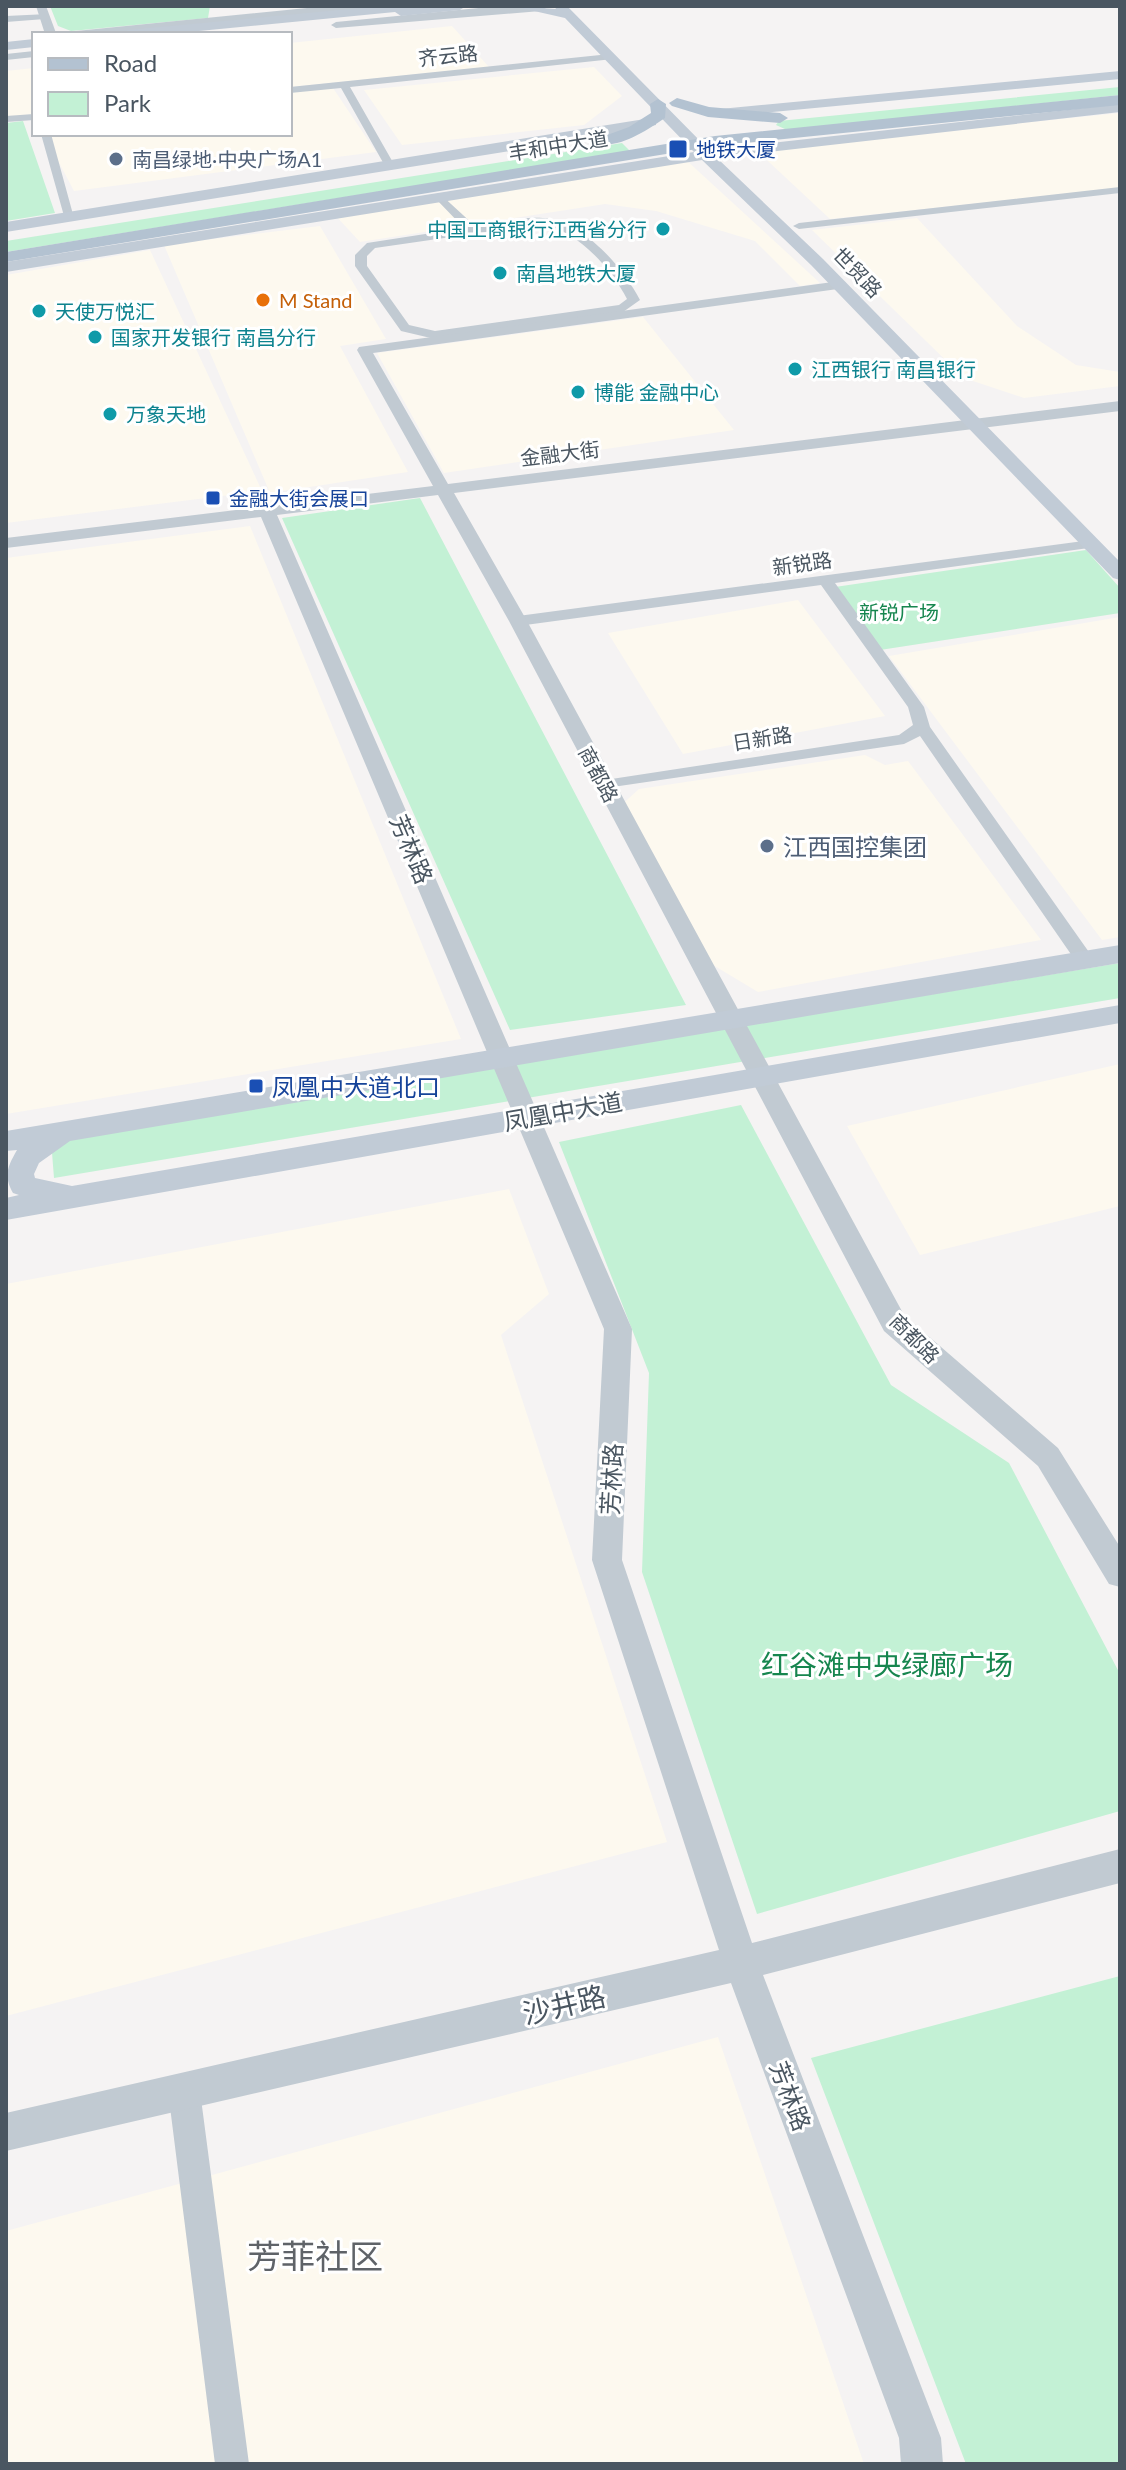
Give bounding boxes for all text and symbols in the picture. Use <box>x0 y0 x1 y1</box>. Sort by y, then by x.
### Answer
legend <box>32 32 292 136</box>
street label: 齐云路 <box>417 40 479 70</box>
text: Road <box>104 48 157 77</box>
text: Park <box>104 88 152 117</box>
street label: 丰和中大道 <box>507 125 609 165</box>
place label: 地铁大厦 <box>696 137 776 161</box>
marker: 地铁大厦 <box>667 138 689 160</box>
place label: 南昌绿地·中央广场A1 <box>132 147 322 171</box>
marker: 南昌绿地·中央广场A1 <box>107 150 125 168</box>
place label: 中国工商银行江西省分行 <box>427 217 647 241</box>
marker: 中国工商银行江西省分行 <box>654 220 672 238</box>
street label: 世贸路 <box>829 242 887 302</box>
place label: 南昌地铁大厦 <box>516 261 636 285</box>
marker: 南昌地铁大厦 <box>491 264 509 282</box>
place label: M Stand <box>279 288 353 312</box>
marker: M Stand <box>254 291 272 309</box>
place label: 天使万悦汇 <box>55 299 155 323</box>
marker: 天使万悦汇 <box>30 302 48 320</box>
place label: 国家开发银行 南昌分行 <box>111 325 316 349</box>
marker: 国家开发银行 南昌分行 <box>86 328 104 346</box>
place label: 江西银行 南昌银行 <box>811 357 976 381</box>
marker: 江西银行 南昌银行 <box>786 360 804 378</box>
place label: 博能 金融中心 <box>594 380 719 404</box>
marker: 博能 金融中心 <box>569 383 587 401</box>
place label: 万象天地 <box>126 402 206 426</box>
marker: 万象天地 <box>101 405 119 423</box>
street label: 金融大街 <box>519 436 601 470</box>
place label: 金融大街会展口 <box>229 486 369 510</box>
marker: 金融大街会展口 <box>204 489 222 507</box>
street label: 新锐路 <box>771 547 833 579</box>
park label: 新锐广场 <box>859 600 939 624</box>
street label: 日新路 <box>730 721 794 755</box>
street label: 商都路 <box>574 742 624 806</box>
street label: 芳林路 <box>385 810 439 888</box>
place label: 江西国控集团 <box>783 832 927 861</box>
marker: 江西国控集团 <box>758 837 776 855</box>
place label: 凤凰中大道北口 <box>272 1072 440 1101</box>
marker: 凤凰中大道北口 <box>247 1077 265 1095</box>
street label: 凤凰中大道 <box>501 1086 625 1136</box>
street label: 商都路 <box>885 1308 945 1368</box>
street label: 芳林路 <box>595 1442 627 1516</box>
park label: 红谷滩中央绿廊广场 <box>761 1647 1013 1681</box>
street label: 沙井路 <box>519 1978 609 2030</box>
street label: 芳林路 <box>765 2057 817 2135</box>
district label: 芳菲社区 <box>247 2235 383 2276</box>

